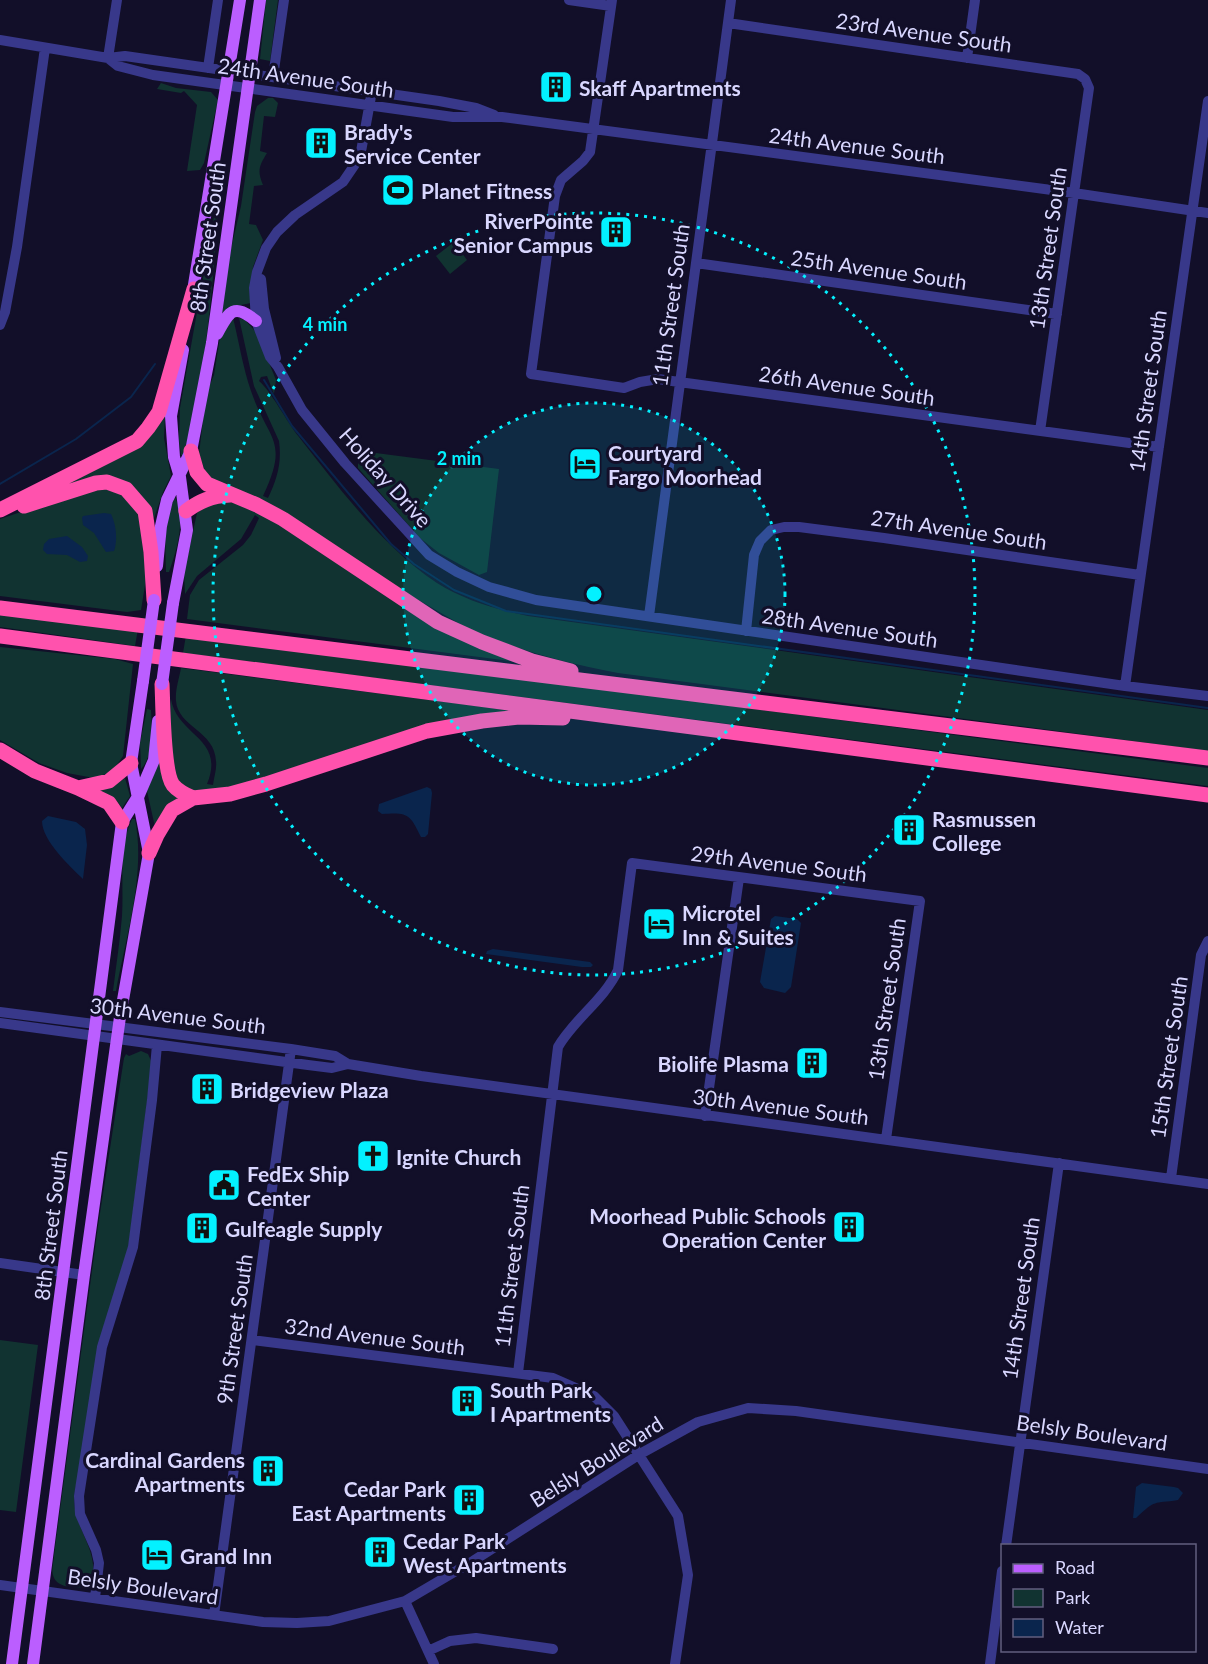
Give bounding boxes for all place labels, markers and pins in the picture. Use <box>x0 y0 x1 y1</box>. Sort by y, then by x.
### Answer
building icon: Skaff Apartments <box>538 69 574 105</box>
place label: Skaff Apartments <box>579 75 741 100</box>
place label: Brady's Service Center <box>344 119 481 168</box>
building icon: Brady's Service Center <box>303 125 339 161</box>
sports icon: Planet Fitness <box>380 172 416 208</box>
place label: Planet Fitness <box>421 178 552 203</box>
place label: RiverPointe Senior Campus <box>453 208 593 257</box>
building icon: RiverPointe Senior Campus <box>598 214 634 250</box>
place label: Courtyard Fargo Moorhead <box>608 440 762 489</box>
hotel icon: Courtyard Fargo Moorhead <box>567 446 603 482</box>
centre of rings <box>584 584 604 604</box>
place label: Rasmussen College <box>932 806 1036 855</box>
building icon: Rasmussen College <box>891 812 927 848</box>
place label: Microtel Inn & Suites <box>682 900 794 949</box>
hotel icon: Microtel Inn & Suites <box>641 906 677 942</box>
building icon: Biolife Plasma <box>794 1045 830 1081</box>
place label: Biolife Plasma <box>658 1051 789 1076</box>
building icon: Bridgeview Plaza <box>189 1071 225 1107</box>
place label: Bridgeview Plaza <box>230 1077 389 1102</box>
church icon: Ignite Church <box>355 1138 391 1174</box>
place label: Ignite Church <box>396 1144 521 1169</box>
place label: FedEx Ship Center <box>247 1161 350 1210</box>
public building icon: FedEx Ship Center <box>206 1167 242 1203</box>
place label: Moorhead Public Schools Operation Center <box>589 1203 826 1252</box>
building icon: Moorhead Public Schools Operation Center <box>831 1209 867 1245</box>
building icon: Gulfeagle Supply <box>184 1210 220 1246</box>
place label: Gulfeagle Supply <box>225 1216 383 1241</box>
place label: South Park I Apartments <box>490 1377 611 1426</box>
building icon: South Park I Apartments <box>449 1383 485 1419</box>
place label: Cardinal Gardens Apartments <box>85 1447 245 1496</box>
building icon: Cardinal Gardens Apartments <box>250 1453 286 1489</box>
place label: Cedar Park East Apartments <box>292 1476 447 1525</box>
building icon: Cedar Park East Apartments <box>451 1482 487 1518</box>
place label: Cedar Park West Apartments <box>403 1528 567 1577</box>
building icon: Cedar Park West Apartments <box>362 1534 398 1570</box>
hotel icon: Grand Inn <box>139 1537 175 1573</box>
place label: Grand Inn <box>180 1543 272 1568</box>

